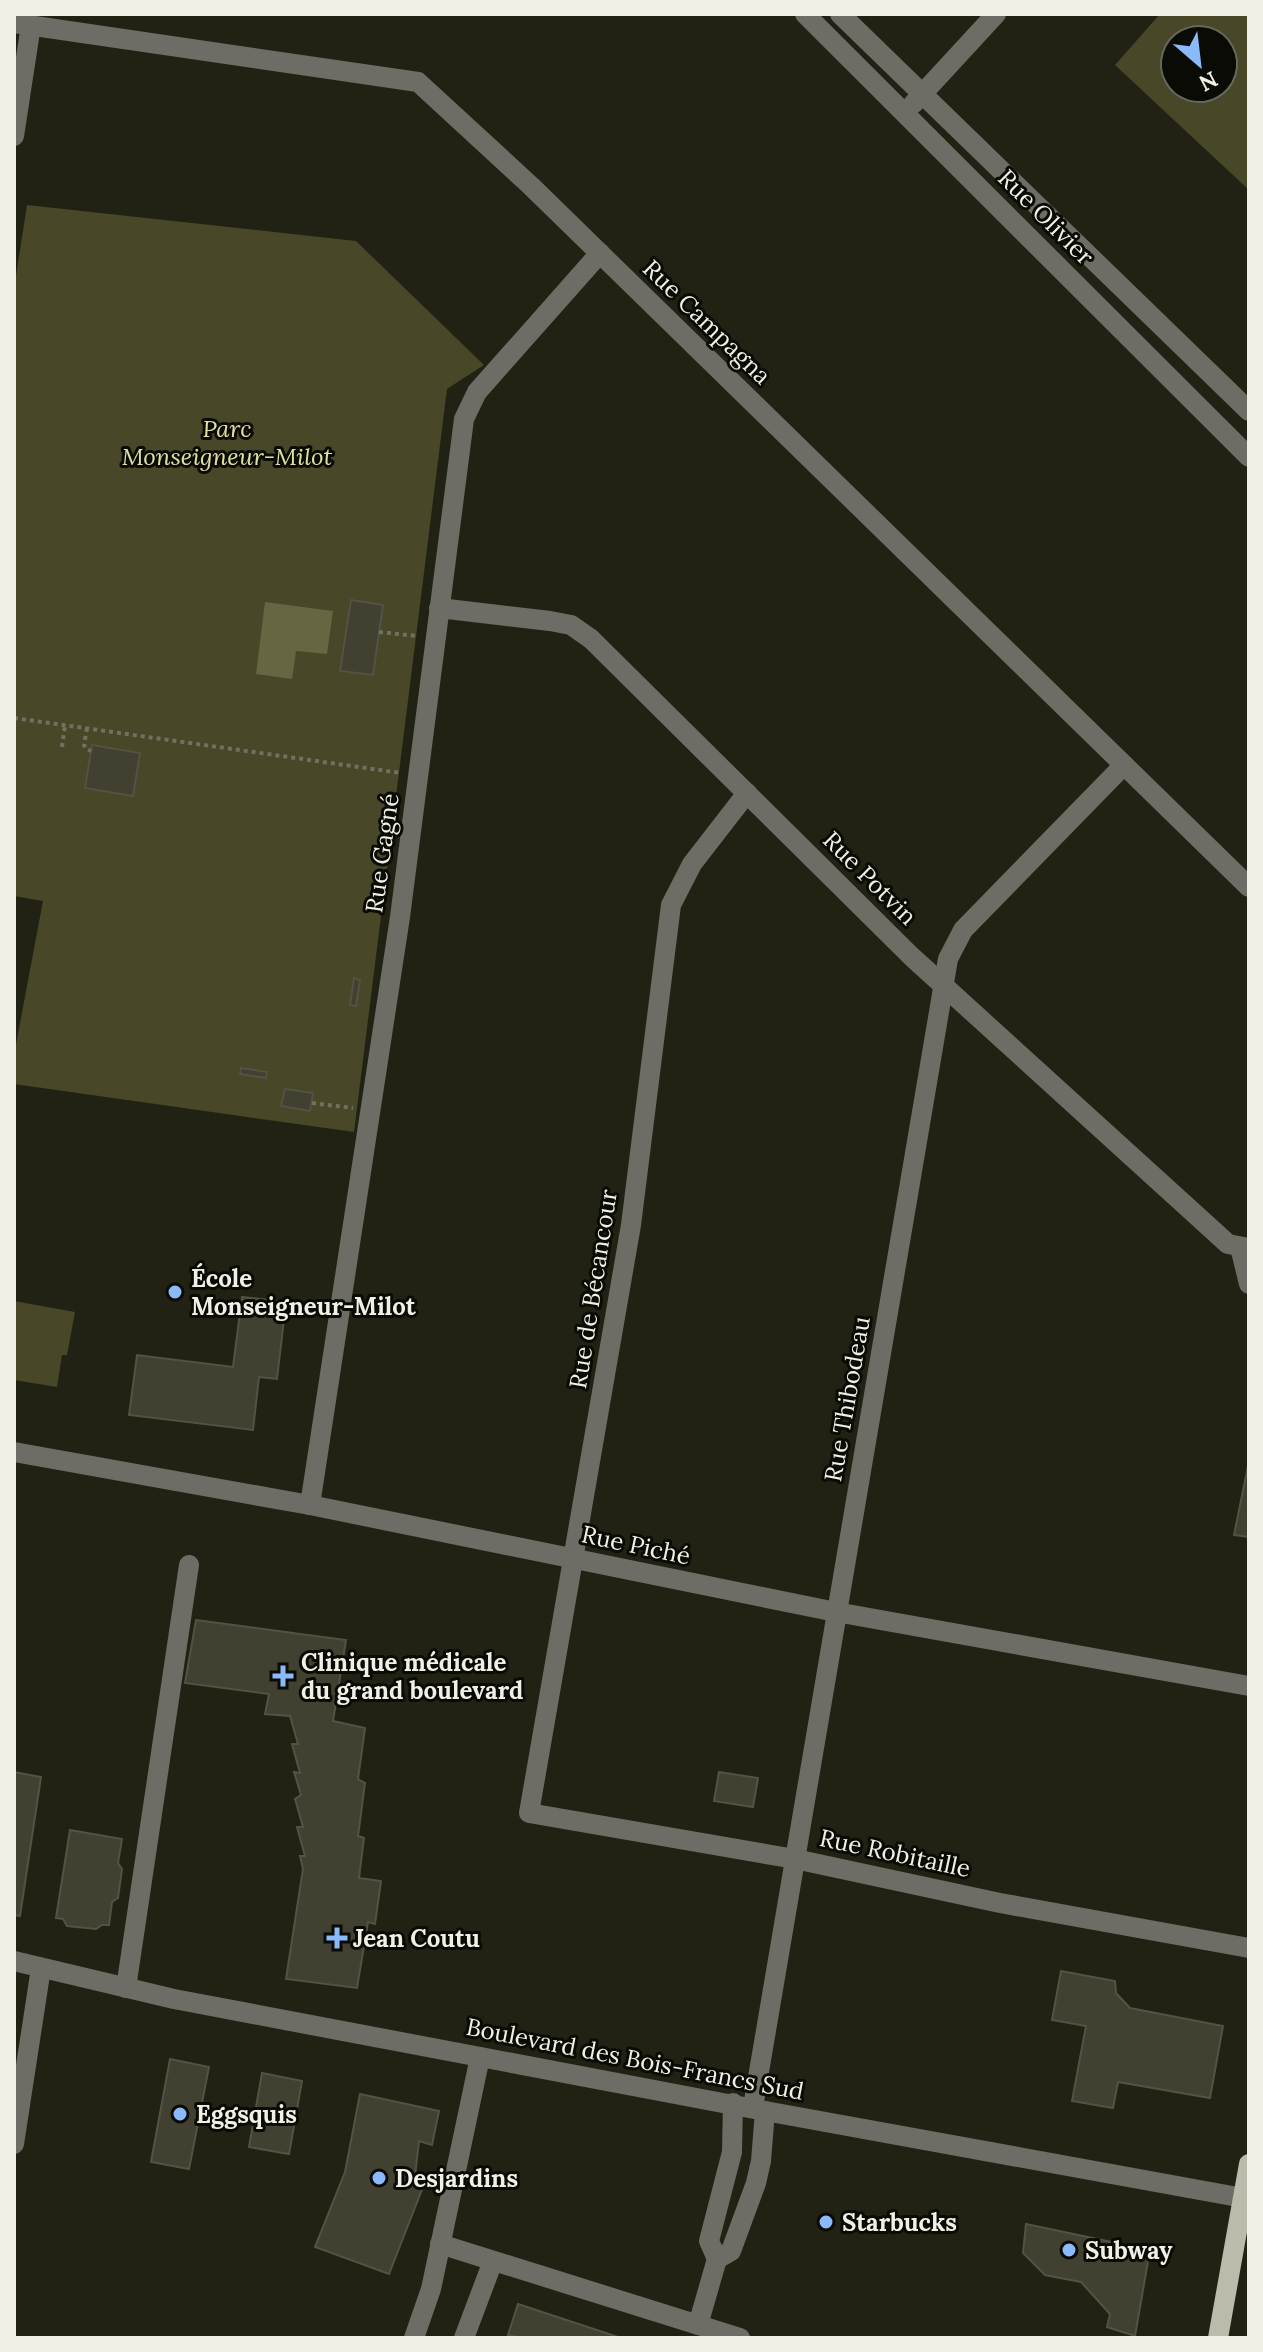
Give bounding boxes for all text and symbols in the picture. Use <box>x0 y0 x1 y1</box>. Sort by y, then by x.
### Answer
north arrow <box>1159 24 1239 104</box>
text: N <box>1194 65 1222 98</box>
street label: Rue Olivier <box>991 162 1101 272</box>
street label: Rue Campagna <box>636 253 778 391</box>
park label: Parc Monseigneur-Milot <box>122 413 333 472</box>
street label: Rue Gagné <box>358 791 406 915</box>
street label: Rue Potvin <box>817 825 923 931</box>
street label: Rue de Bécancour <box>562 1187 624 1391</box>
place label: École Monseigneur-Milot <box>191 1262 417 1322</box>
marker: École Monseigneur-Milot <box>166 1283 184 1301</box>
street label: Rue Thibodeau <box>817 1314 877 1484</box>
street label: Rue Piché <box>579 1518 693 1572</box>
place label: Clinique médicale du grand boulevard <box>301 1647 523 1706</box>
marker: Clinique médicale du grand boulevard <box>272 1665 294 1687</box>
street label: Rue Robitaille <box>817 1822 973 1884</box>
place label: Jean Coutu <box>353 1923 480 1954</box>
marker: Jean Coutu <box>328 1929 346 1947</box>
street label: Boulevard des Bois-Francs Sud <box>464 2011 806 2107</box>
place label: Eggsquis <box>196 2099 297 2130</box>
marker: Eggsquis <box>171 2105 189 2123</box>
place label: Desjardins <box>395 2163 518 2194</box>
marker: Desjardins <box>370 2169 388 2187</box>
place label: Starbucks <box>842 2207 957 2238</box>
marker: Starbucks <box>817 2213 835 2231</box>
place label: Subway <box>1085 2235 1173 2266</box>
marker: Subway <box>1060 2241 1078 2259</box>

